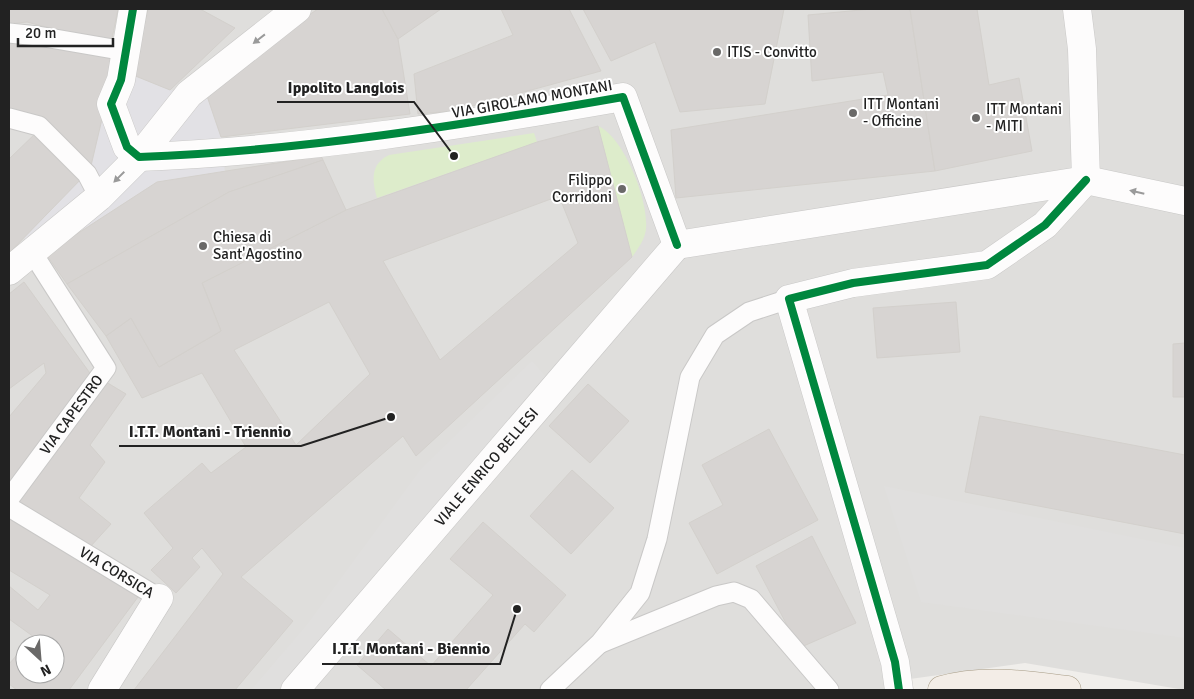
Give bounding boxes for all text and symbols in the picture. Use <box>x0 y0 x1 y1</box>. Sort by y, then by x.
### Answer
scale bar <box>18 15 112 47</box>
text: 20 m <box>25 24 56 42</box>
one-way arrow <box>252 33 265 44</box>
place label: ITIS - Convitto <box>727 43 817 61</box>
marker: ITIS - Convitto <box>711 46 723 58</box>
callout: Ippolito Langlois <box>277 71 414 102</box>
street label: VIA GIROLAMO MONTANI <box>450 76 614 122</box>
text: Ippolito Langlois <box>288 78 404 98</box>
place label: ITT Montani - Officine <box>863 95 939 130</box>
place label: ITT Montani - MITI <box>986 100 1062 135</box>
marker: ITT Montani - Officine <box>847 107 859 119</box>
marker: ITT Montani - MITI <box>970 112 982 124</box>
one-way arrow <box>113 171 125 183</box>
place label: Filippo Corridoni <box>552 171 612 206</box>
marker: Filippo Corridoni <box>616 183 628 195</box>
one-way arrow <box>1130 188 1145 196</box>
place label: Chiesa di Sant'Agostino <box>213 228 302 263</box>
marker: Chiesa di Sant'Agostino <box>197 240 209 252</box>
street label: VIA CAPESTRO <box>36 371 107 458</box>
street label: VIALE ENRICO BELLESI <box>431 404 542 530</box>
callout: I.T.T. Montani - Triennio <box>119 415 301 446</box>
text: I.T.T. Montani - Triennio <box>129 422 291 442</box>
street label: VIA CORSICA <box>76 543 157 602</box>
callout: I.T.T. Montani - Biennio <box>322 633 500 664</box>
north arrow <box>15 634 65 684</box>
text: I.T.T. Montani - Biennio <box>332 639 490 659</box>
text: N <box>37 660 54 680</box>

